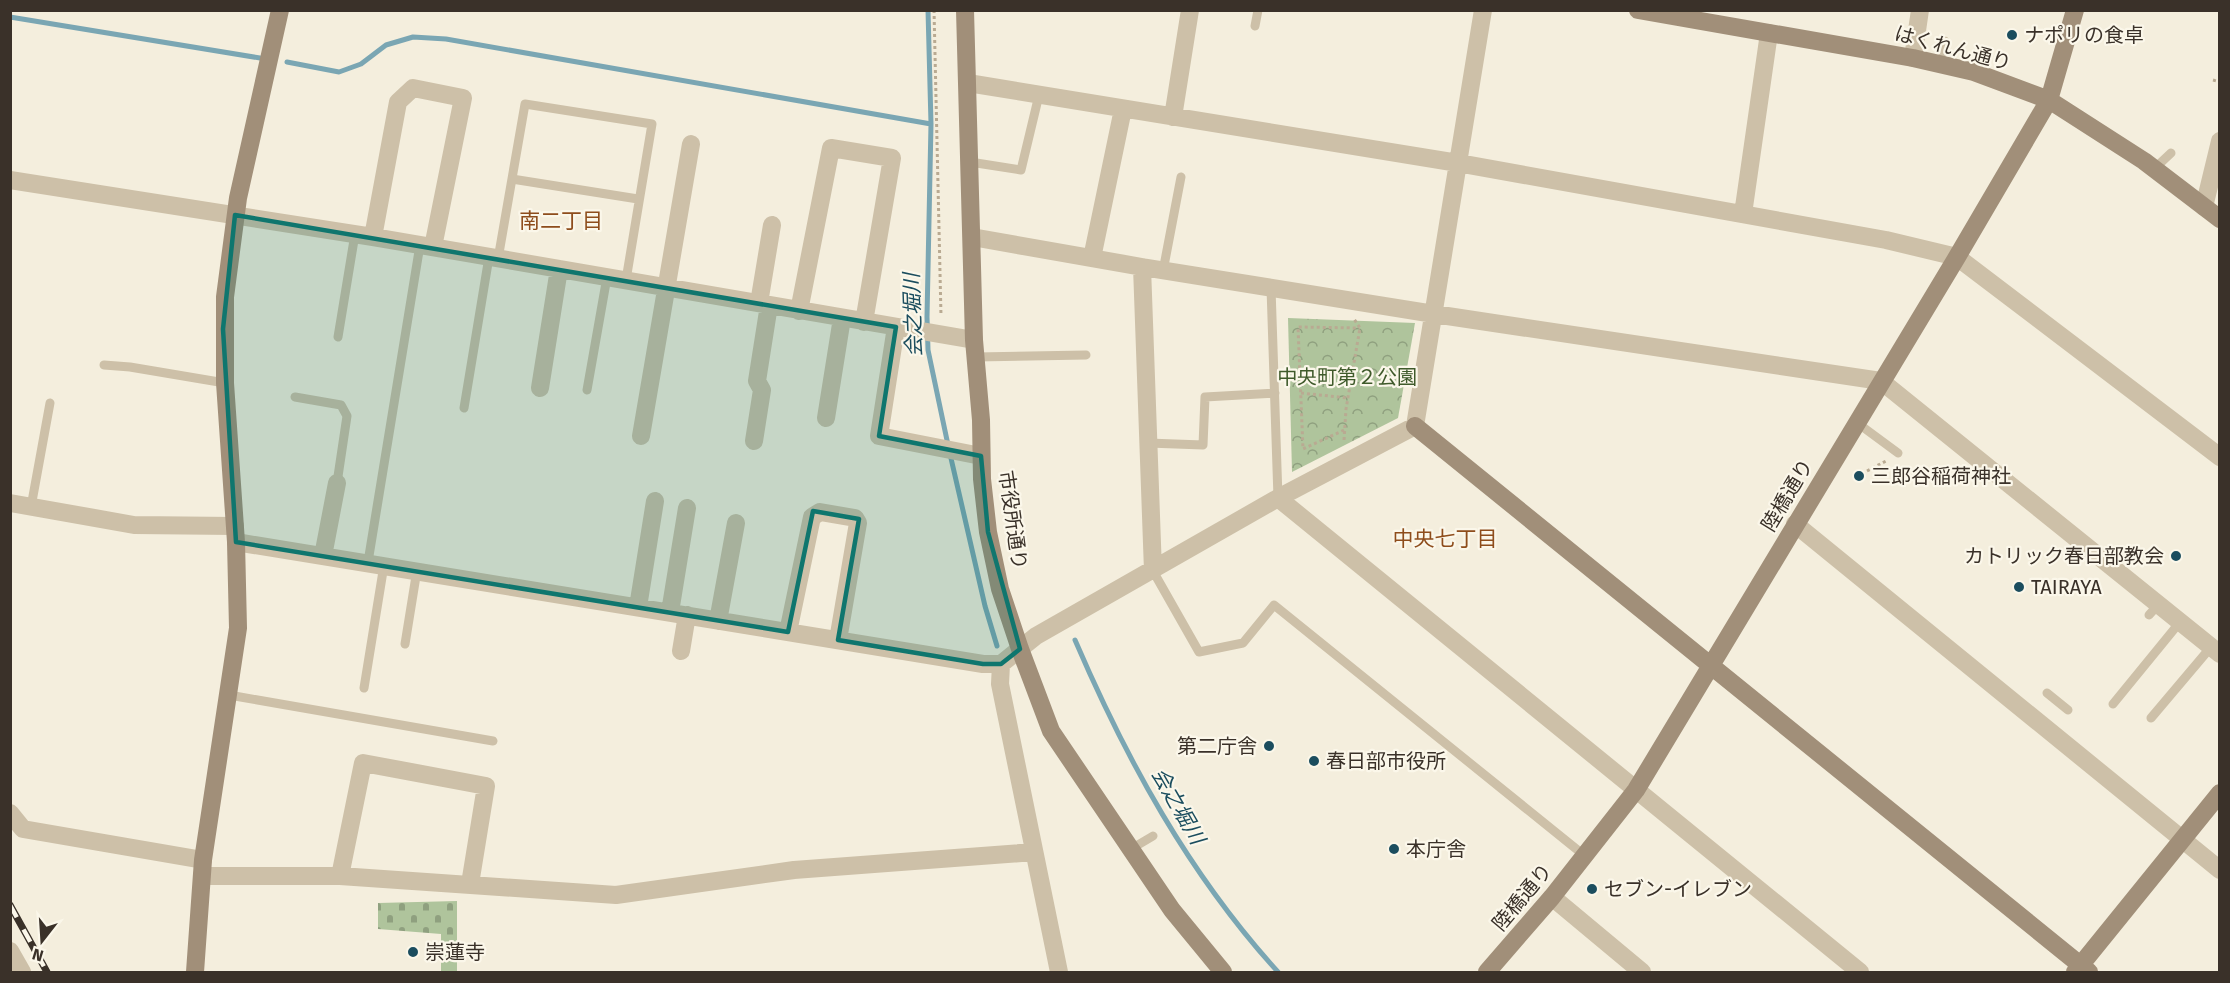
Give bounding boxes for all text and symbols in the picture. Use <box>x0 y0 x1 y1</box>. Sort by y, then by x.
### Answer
street label: はくれん通り <box>1892 21 2014 75</box>
place label: ナポリの食卓 <box>2024 23 2144 47</box>
marker: ナポリの食卓 <box>2005 28 2019 42</box>
district label: 南二丁目 <box>519 208 603 234</box>
water label: 会之堀川 <box>898 271 927 357</box>
park label: 中央町第２公園 <box>1277 365 1417 389</box>
street label: 陸橋通り <box>1756 455 1818 535</box>
place label: 三郎谷稲荷神社 <box>1871 464 2011 488</box>
street label: 市役所通り <box>994 469 1032 571</box>
marker: 三郎谷稲荷神社 <box>1852 469 1866 483</box>
district label: 中央七丁目 <box>1393 526 1498 552</box>
place label: カトリック春日部教会 <box>1964 544 2164 568</box>
marker: カトリック春日部教会 <box>2169 549 2183 563</box>
place label: TAIRAYA <box>2031 575 2102 599</box>
marker: TAIRAYA <box>2012 580 2026 594</box>
place label: 第二庁舎 <box>1177 734 1257 758</box>
marker: 第二庁舎 <box>1262 739 1276 753</box>
place label: 春日部市役所 <box>1326 749 1446 773</box>
marker: 春日部市役所 <box>1307 754 1321 768</box>
water label: 会之堀川 <box>1146 763 1211 851</box>
place label: 本庁舎 <box>1406 837 1466 861</box>
marker: 本庁舎 <box>1387 842 1401 856</box>
street label: 陸橋通り <box>1487 859 1557 935</box>
place label: セブン-イレブン <box>1604 877 1752 901</box>
marker: セブン-イレブン <box>1585 882 1599 896</box>
north arrow <box>12 911 72 971</box>
place label: 崇蓮寺 <box>425 940 485 964</box>
text: N <box>30 944 46 966</box>
marker: 崇蓮寺 <box>406 945 420 959</box>

